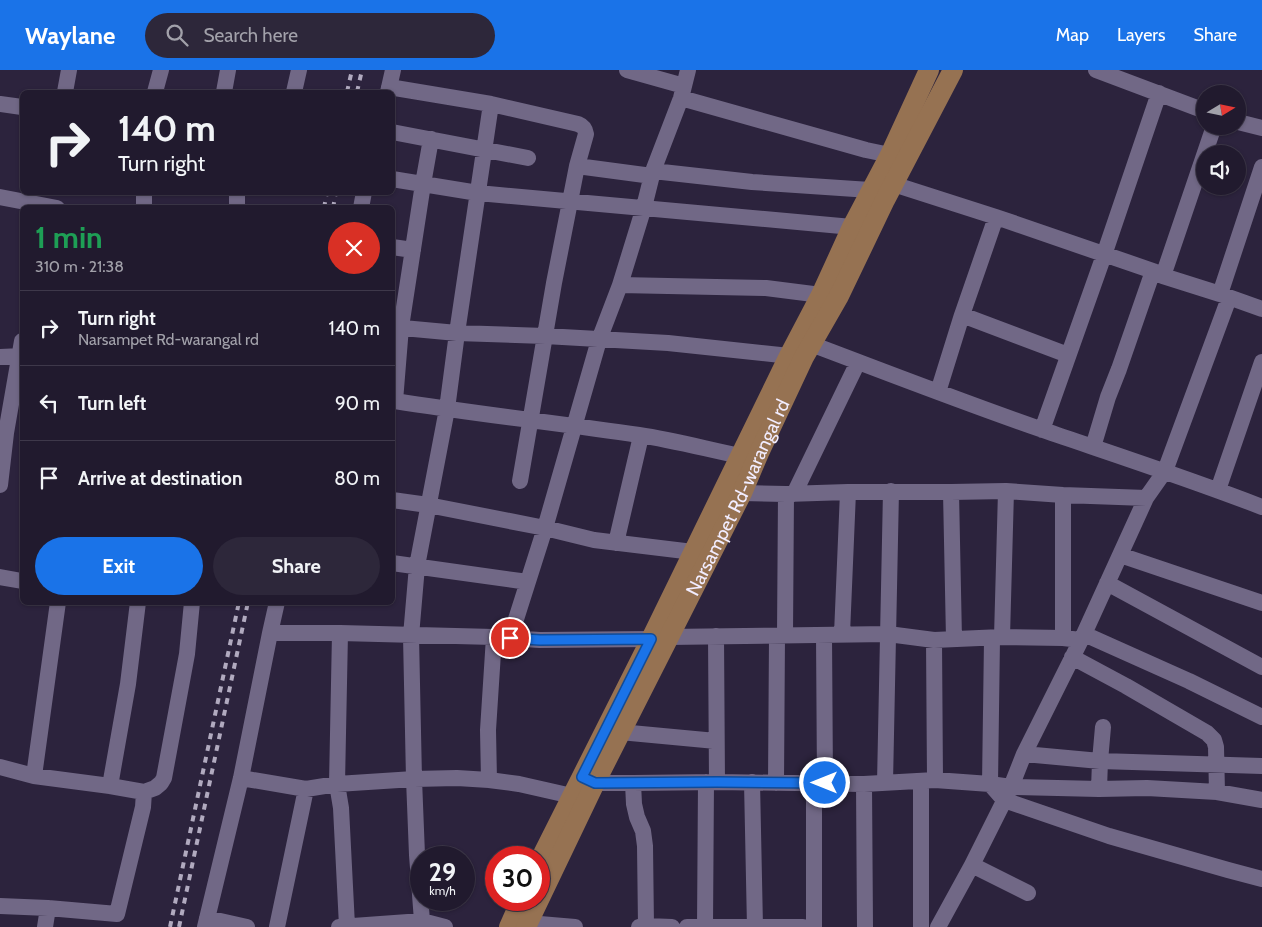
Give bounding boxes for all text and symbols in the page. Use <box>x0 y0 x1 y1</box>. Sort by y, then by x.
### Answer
search box <box>145 13 495 58</box>
text: Waylane <box>25 21 115 50</box>
icon: search <box>163 21 191 49</box>
text: Search here <box>203 24 298 47</box>
text: Map <box>1056 24 1089 46</box>
text: Layers <box>1117 24 1166 46</box>
text: Share <box>1194 24 1237 46</box>
north arrow <box>1196 85 1246 135</box>
map controls <box>1196 85 1246 195</box>
text: 140 m <box>118 107 216 150</box>
icon: right <box>35 110 100 175</box>
button: sound <box>1196 145 1246 195</box>
text: Turn right <box>118 150 205 177</box>
text: 1 min <box>35 219 103 256</box>
button: close <box>328 222 380 274</box>
text: 310 m · 21:38 <box>35 257 124 276</box>
text: Turn right <box>78 307 156 330</box>
icon: right <box>35 314 63 342</box>
text: 140 m <box>329 317 380 340</box>
text: Narsampet Rd-warangal rd <box>78 330 259 349</box>
icon: left <box>35 389 63 417</box>
text: Turn left <box>78 392 146 415</box>
text: 90 m <box>335 392 380 415</box>
street label: Narsampet Rd-warangal rd <box>681 396 795 599</box>
icon: arrive <box>35 464 63 492</box>
text: Arrive at destination <box>78 467 242 490</box>
text: 80 m <box>334 467 380 490</box>
button: Exit <box>35 537 203 595</box>
button: Share <box>213 537 380 595</box>
pin <box>489 617 531 659</box>
icon: arrive <box>496 624 524 652</box>
position arrow <box>798 756 850 808</box>
speed limit sign: 30 <box>485 846 550 911</box>
text: 29 <box>429 857 456 887</box>
text: km/h <box>429 883 456 898</box>

